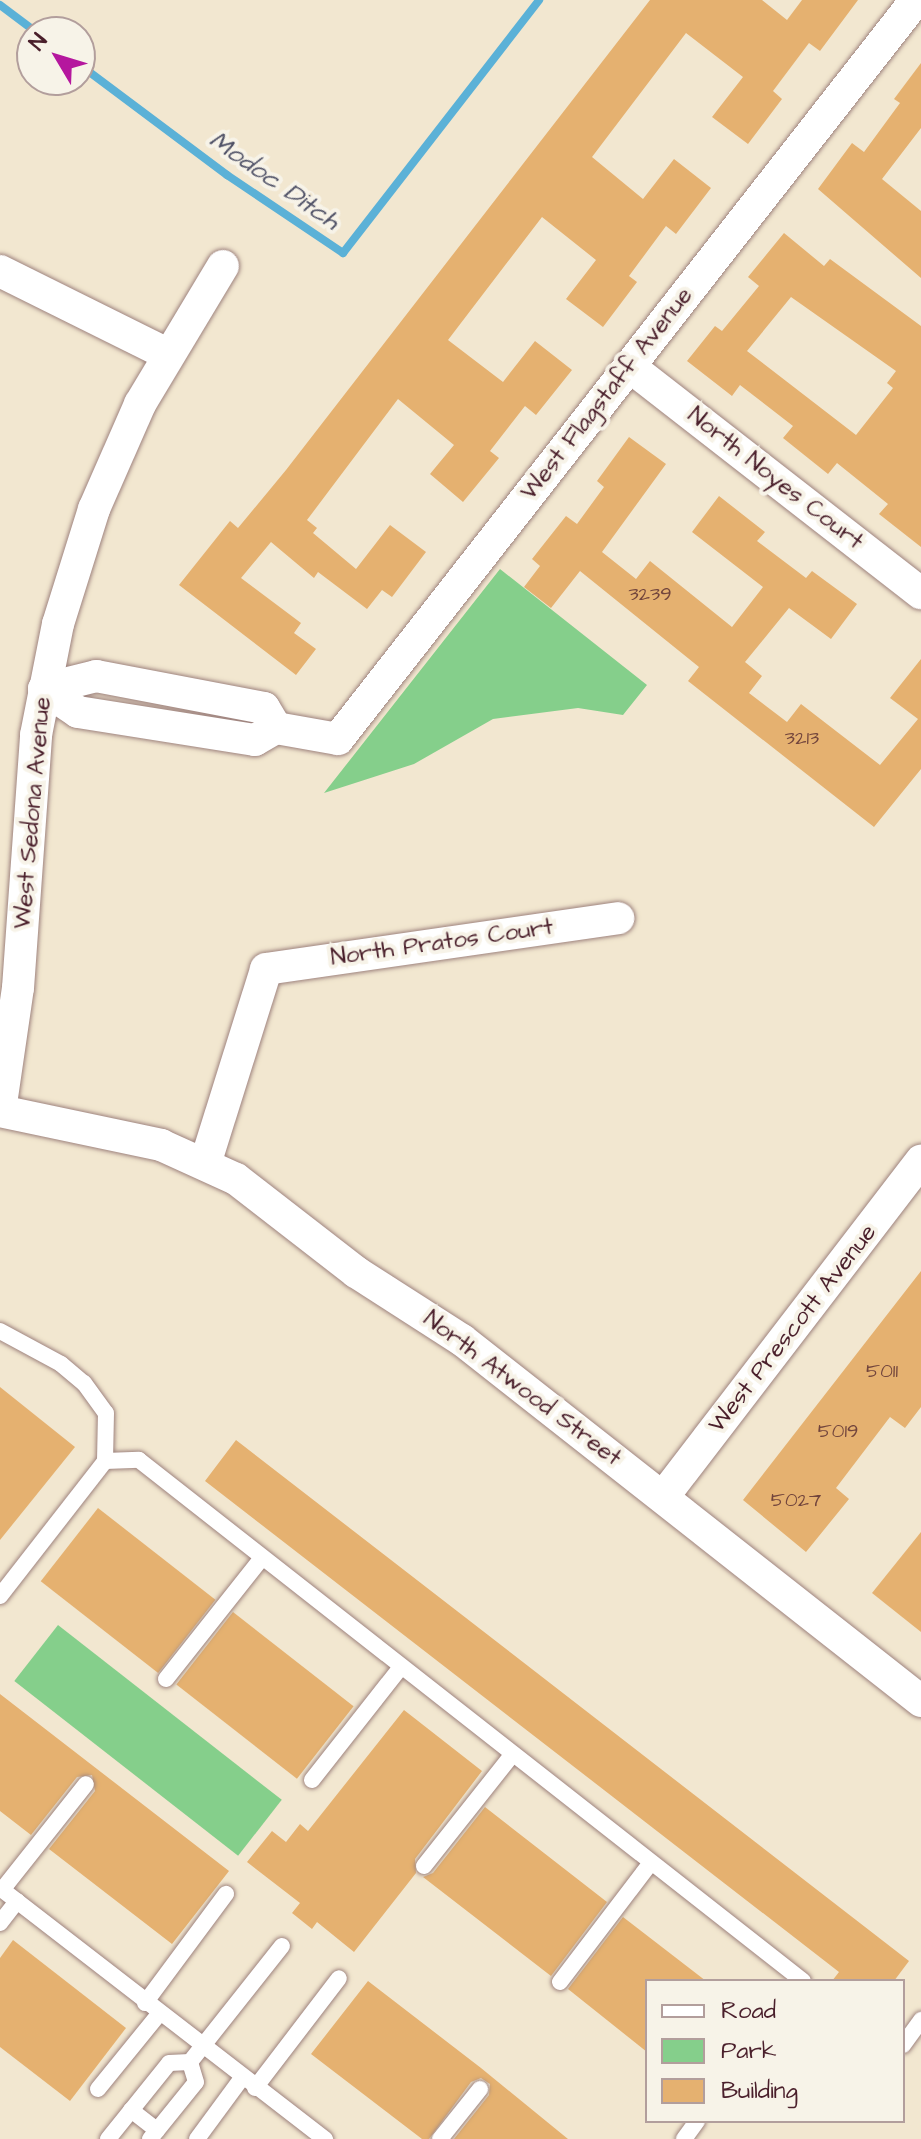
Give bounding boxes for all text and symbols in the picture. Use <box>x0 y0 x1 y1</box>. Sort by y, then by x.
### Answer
north arrow <box>16 16 96 96</box>
text: N <box>22 27 55 57</box>
water label: Modoc Ditch <box>203 125 345 237</box>
street label: West Flagstaff Avenue <box>515 282 699 506</box>
street label: North Noyes Court <box>681 401 869 557</box>
house number: 3239 <box>628 582 672 606</box>
street label: West Sedona Avenue <box>9 696 57 930</box>
house number: 3213 <box>785 726 819 750</box>
street label: North Pratos Court <box>329 913 555 973</box>
street label: West Prescott Avenue <box>703 1219 883 1439</box>
street label: North Atwood Street <box>417 1305 627 1473</box>
house number: 5011 <box>866 1359 898 1383</box>
house number: 5019 <box>818 1419 858 1443</box>
house number: 5027 <box>771 1488 821 1512</box>
legend <box>645 1979 905 2123</box>
text: Road <box>721 1994 776 2028</box>
text: Park <box>721 2034 777 2068</box>
text: Building <box>721 2074 798 2108</box>

